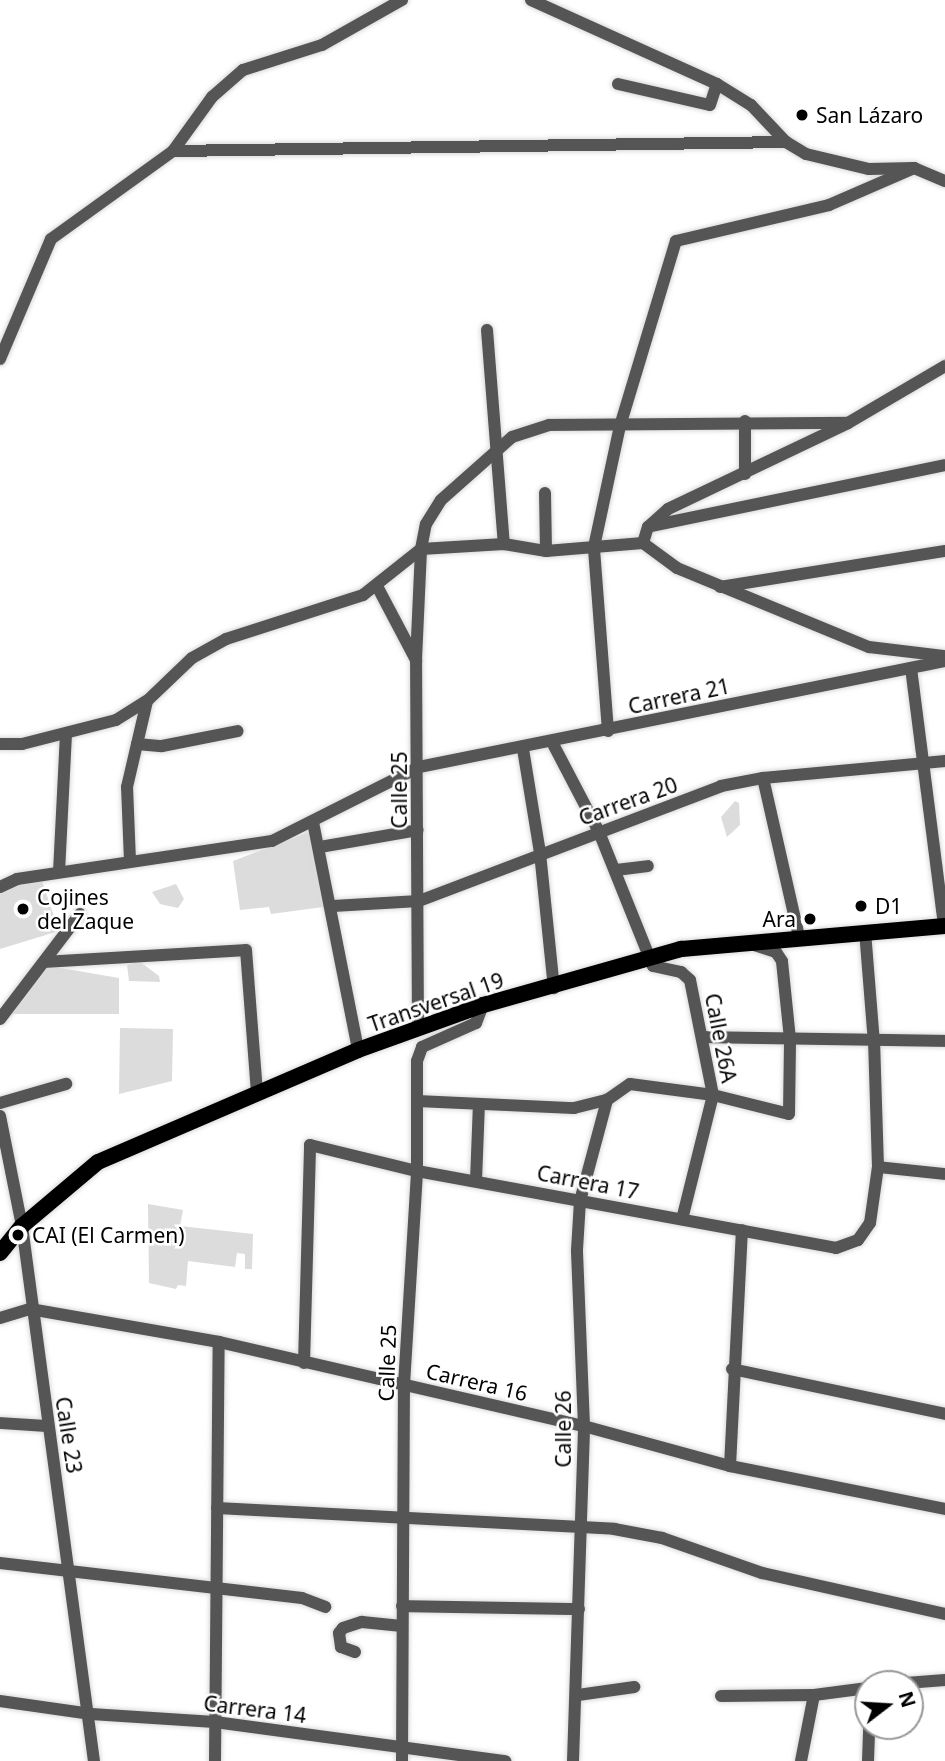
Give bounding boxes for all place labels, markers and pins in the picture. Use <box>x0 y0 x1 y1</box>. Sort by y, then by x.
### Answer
place label: San Lázaro <box>816 102 923 128</box>
marker: San Lázaro <box>794 107 810 123</box>
place label: Cojines del Zaque <box>37 884 134 934</box>
place label: D1 <box>875 893 902 919</box>
marker: D1 <box>853 898 869 914</box>
marker: Cojines del Zaque <box>15 901 31 917</box>
place label: Ara <box>763 906 796 932</box>
marker: Ara <box>802 911 818 927</box>
place label: CAI (El Carmen) <box>32 1222 185 1248</box>
marker: CAI (El Carmen) <box>10 1227 26 1243</box>

